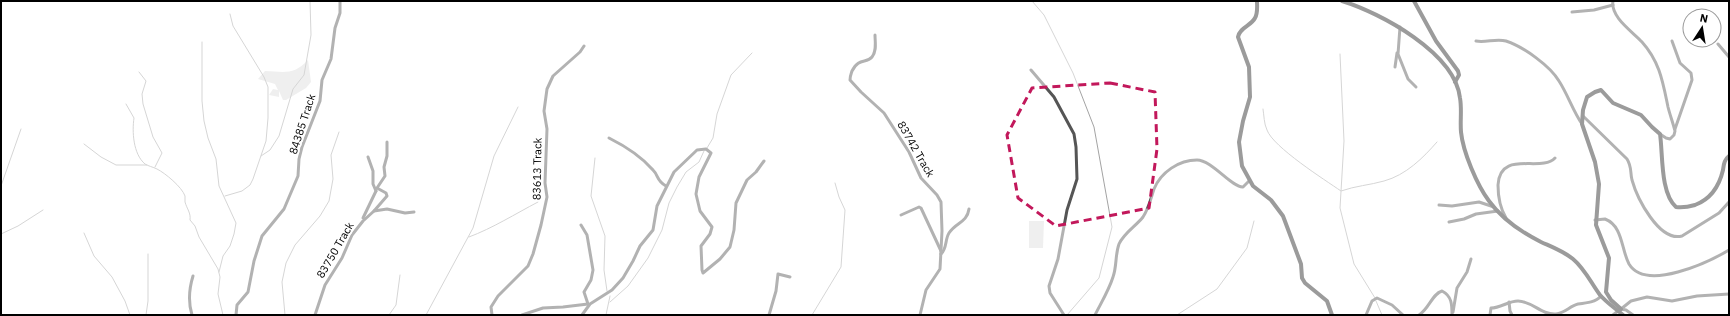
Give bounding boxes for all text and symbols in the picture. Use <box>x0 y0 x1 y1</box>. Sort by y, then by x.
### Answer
north arrow <box>1682 8 1722 48</box>
text: N <box>1699 11 1709 26</box>
street label: 84385 Track <box>286 92 318 156</box>
street label: 83742 Track <box>894 118 938 180</box>
street label: 83613 Track <box>529 137 545 200</box>
street label: 83750 Track <box>313 219 357 281</box>

